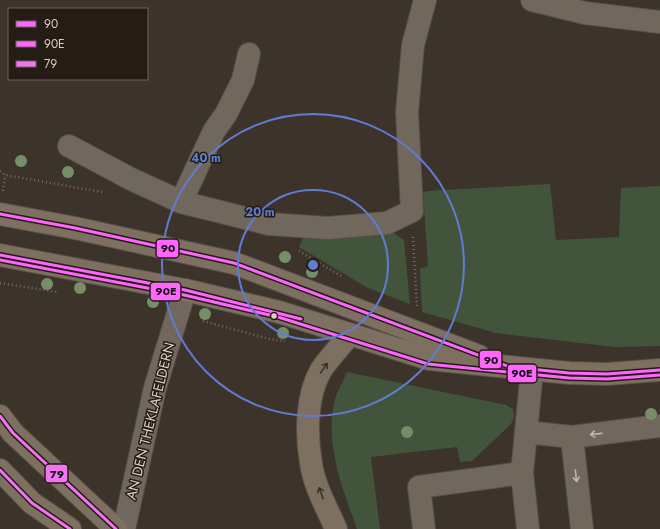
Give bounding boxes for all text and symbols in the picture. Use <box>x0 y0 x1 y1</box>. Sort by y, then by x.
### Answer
legend <box>8 8 148 80</box>
text: 90 <box>44 15 58 33</box>
text: 90E <box>44 35 65 53</box>
text: 79 <box>44 55 57 73</box>
text: 40 m <box>191 149 221 167</box>
text: 20 m <box>245 203 275 221</box>
line badge: 90 <box>156 239 179 258</box>
text: 90 <box>161 240 175 256</box>
centre of rings <box>306 258 320 272</box>
line badge: 90E <box>150 282 181 301</box>
text: 90E <box>155 283 177 299</box>
unlabelled marker <box>269 311 279 321</box>
street label: AN DEN THEKLAFELDERN <box>121 340 179 502</box>
line badge: 90 <box>479 350 502 369</box>
text: 90 <box>484 352 498 368</box>
one-way arrow <box>320 363 328 374</box>
line badge: 90E <box>507 364 537 383</box>
text: 90E <box>511 365 533 381</box>
one-way arrow <box>590 430 603 438</box>
line badge: 79 <box>45 464 68 483</box>
text: 79 <box>50 466 64 482</box>
one-way arrow <box>573 469 580 482</box>
one-way arrow <box>316 488 324 500</box>

